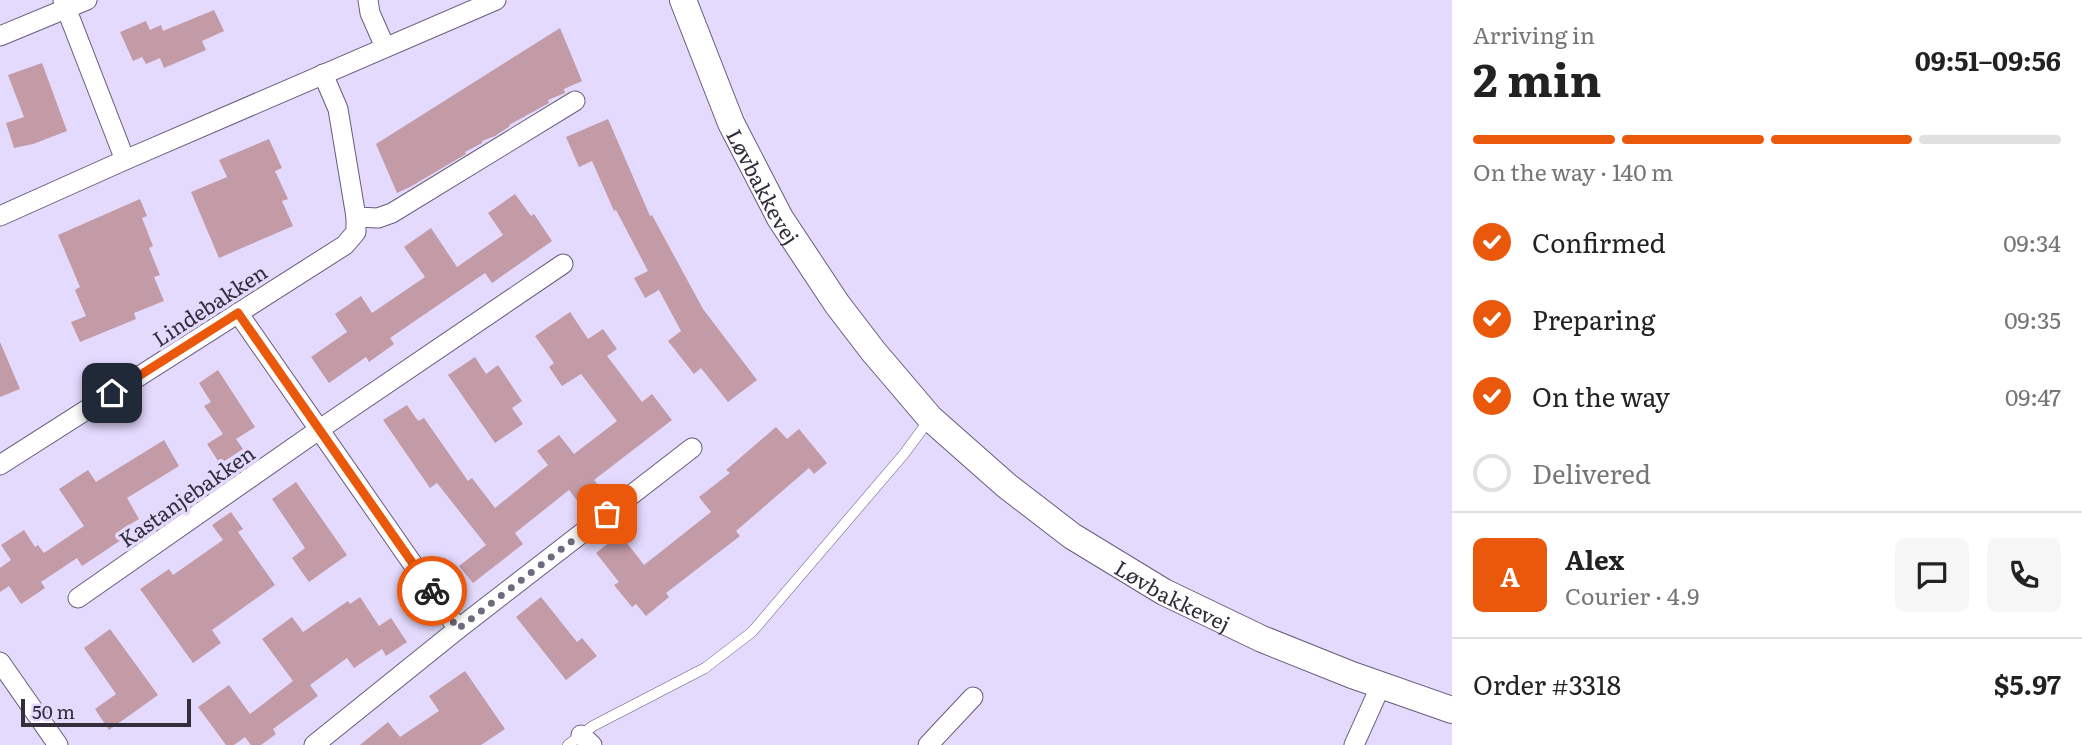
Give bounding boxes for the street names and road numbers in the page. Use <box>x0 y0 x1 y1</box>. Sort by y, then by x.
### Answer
street label: Løvbakkevej <box>721 123 808 249</box>
street label: Lindebakken <box>146 255 272 353</box>
street label: Kastanjebakken <box>112 436 260 553</box>
street label: Løvbakkevej <box>1110 551 1236 637</box>

